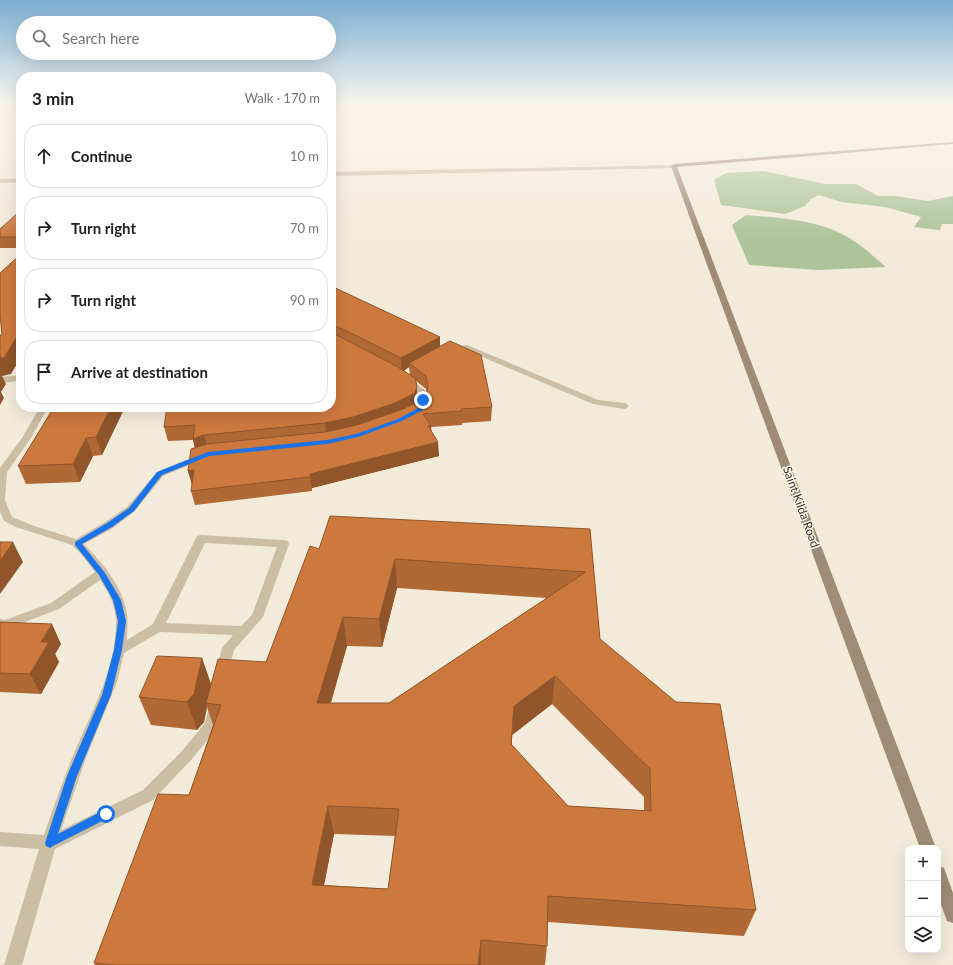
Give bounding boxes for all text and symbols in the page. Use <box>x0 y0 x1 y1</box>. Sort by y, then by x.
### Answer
search box <box>16 16 336 60</box>
icon: search <box>30 27 52 49</box>
text: Search here <box>62 29 139 47</box>
text: 3 min <box>32 88 74 109</box>
text: Walk · 170 m <box>244 90 320 106</box>
icon: ahead <box>33 145 55 167</box>
text: Continue <box>71 147 132 165</box>
text: 10 m <box>290 148 319 164</box>
icon: right <box>33 217 55 239</box>
text: Turn right <box>71 219 136 237</box>
text: 70 m <box>290 220 319 236</box>
icon: right <box>33 289 55 311</box>
text: Turn right <box>71 291 136 309</box>
text: 90 m <box>290 292 319 308</box>
icon: arrive <box>33 361 55 383</box>
text: Arrive at destination <box>71 363 208 381</box>
route end <box>414 391 432 409</box>
street label: Saint Kilda Road <box>780 464 823 549</box>
route start <box>97 805 115 823</box>
map controls <box>905 845 941 953</box>
button: + <box>905 845 941 881</box>
button: − <box>905 881 941 917</box>
button: layers <box>905 917 941 953</box>

